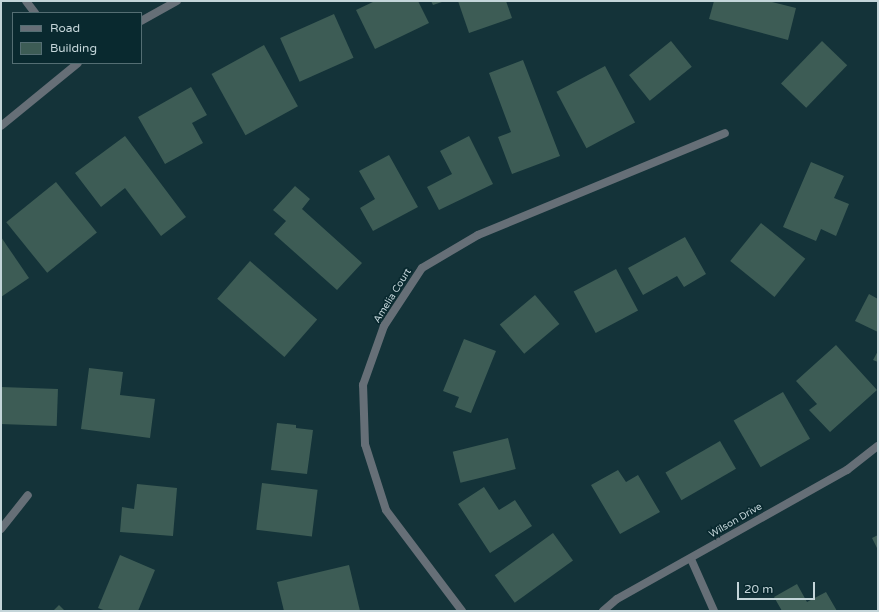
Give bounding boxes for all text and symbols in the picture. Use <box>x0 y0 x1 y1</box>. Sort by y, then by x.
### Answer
legend <box>12 12 142 64</box>
text: Road <box>50 21 80 35</box>
text: Building <box>50 41 97 55</box>
street label: Amelia Court <box>371 267 415 325</box>
street label: Wilson Drive <box>707 501 765 541</box>
scale bar <box>739 574 817 600</box>
text: 20 m <box>744 582 773 596</box>

